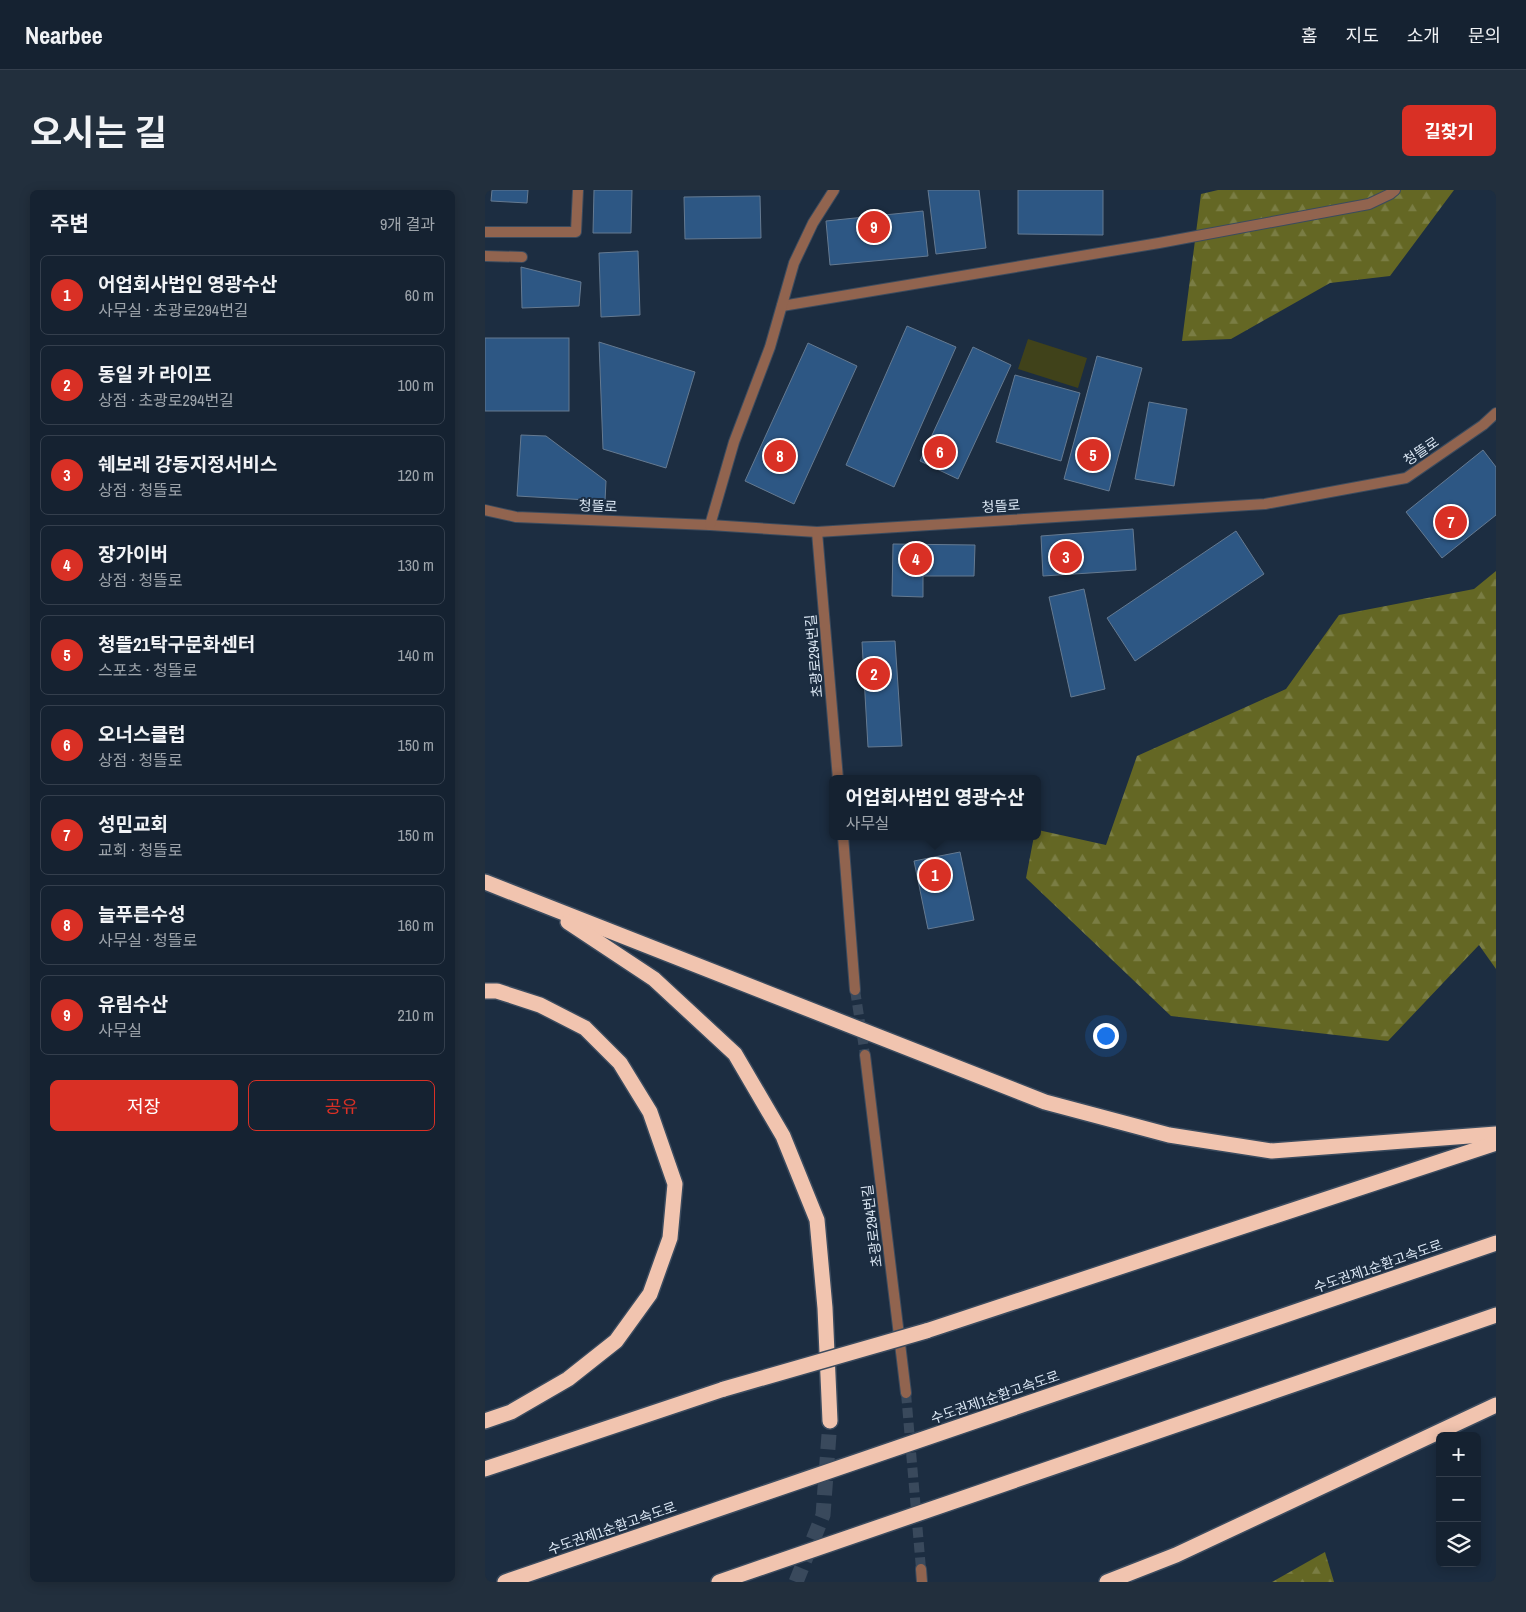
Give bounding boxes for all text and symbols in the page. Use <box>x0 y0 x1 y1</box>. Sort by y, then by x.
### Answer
text: Nearbee <box>25 19 103 51</box>
text: 홈 <box>1301 23 1318 48</box>
text: 지도 <box>1346 23 1379 48</box>
text: 소개 <box>1407 23 1440 48</box>
text: 문의 <box>1468 23 1501 48</box>
button: 길찾기 <box>1402 105 1496 156</box>
text: 오시는 길 <box>30 109 167 156</box>
pin: 9 <box>858 208 890 246</box>
text: 주변 <box>50 209 89 238</box>
text: 9개 결과 <box>380 213 435 235</box>
text: 어업회사법인 영광수산 <box>98 271 277 297</box>
text: 1 <box>63 284 71 306</box>
text: 60 m <box>405 284 434 306</box>
text: 사무실 · 초광로294번길 <box>98 299 249 321</box>
text: 동일 카 라이프 <box>98 361 212 387</box>
text: 2 <box>63 374 71 396</box>
text: 100 m <box>398 374 434 396</box>
text: 상점 · 초광로294번길 <box>98 389 234 411</box>
pin: 6 <box>924 433 956 471</box>
street label: 청뜰로 <box>1400 433 1442 469</box>
pin: 5 <box>1077 436 1109 474</box>
pin: 8 <box>764 437 796 475</box>
text: 쉐보레 강동지정서비스 <box>98 451 277 477</box>
text: 3 <box>63 464 71 486</box>
text: 120 m <box>398 464 434 486</box>
text: 상점 · 청뜰로 <box>98 479 183 501</box>
street label: 청뜰로 <box>578 496 618 516</box>
street label: 청뜰로 <box>981 496 1021 516</box>
pin: 7 <box>1435 503 1467 541</box>
pin: 3 <box>1050 538 1082 576</box>
pin: 4 <box>900 540 932 578</box>
text: 장가이버 <box>98 541 168 567</box>
text: 4 <box>63 554 71 576</box>
text: 130 m <box>398 554 434 576</box>
text: 상점 · 청뜰로 <box>98 569 183 591</box>
street label: 초광로294번길 <box>801 614 827 698</box>
text: 청뜰21탁구문화센터 <box>98 631 255 657</box>
text: 5 <box>63 644 71 666</box>
text: 140 m <box>398 644 434 666</box>
pin: 2 <box>858 655 890 693</box>
text: 스포츠 · 청뜰로 <box>98 659 197 681</box>
text: 오너스클럽 <box>98 721 185 747</box>
text: 6 <box>63 734 71 756</box>
text: 150 m <box>398 734 434 756</box>
text: 상점 · 청뜰로 <box>98 749 183 771</box>
popup <box>829 775 1041 840</box>
text: 어업회사법인 영광수산 <box>845 784 1025 810</box>
text: 성민교회 <box>98 811 168 837</box>
text: 사무실 <box>845 812 890 834</box>
text: 7 <box>63 824 71 846</box>
text: 150 m <box>398 824 434 846</box>
text: 교회 · 청뜰로 <box>98 839 183 861</box>
pin: 1 <box>919 856 951 894</box>
text: 늘푸른수성 <box>98 901 185 927</box>
text: 8 <box>63 914 71 936</box>
text: 160 m <box>398 914 434 936</box>
text: 사무실 · 청뜰로 <box>98 929 197 951</box>
text: 유림수산 <box>98 991 168 1017</box>
text: 9 <box>63 1004 71 1026</box>
text: 210 m <box>398 1004 434 1026</box>
text: 사무실 <box>98 1019 142 1041</box>
your location <box>1093 1023 1119 1049</box>
button: 저장 <box>50 1080 238 1131</box>
button: 공유 <box>248 1080 435 1131</box>
street label: 초광로294번길 <box>858 1183 886 1269</box>
street label: 수도권제1순환고속도로 <box>1311 1235 1445 1297</box>
street label: 수도권제1순환고속도로 <box>928 1366 1062 1428</box>
map controls <box>1436 1432 1481 1567</box>
button: + <box>1436 1432 1481 1477</box>
button: − <box>1436 1477 1481 1522</box>
street label: 수도권제1순환고속도로 <box>545 1497 679 1559</box>
button: layers <box>1436 1522 1481 1567</box>

